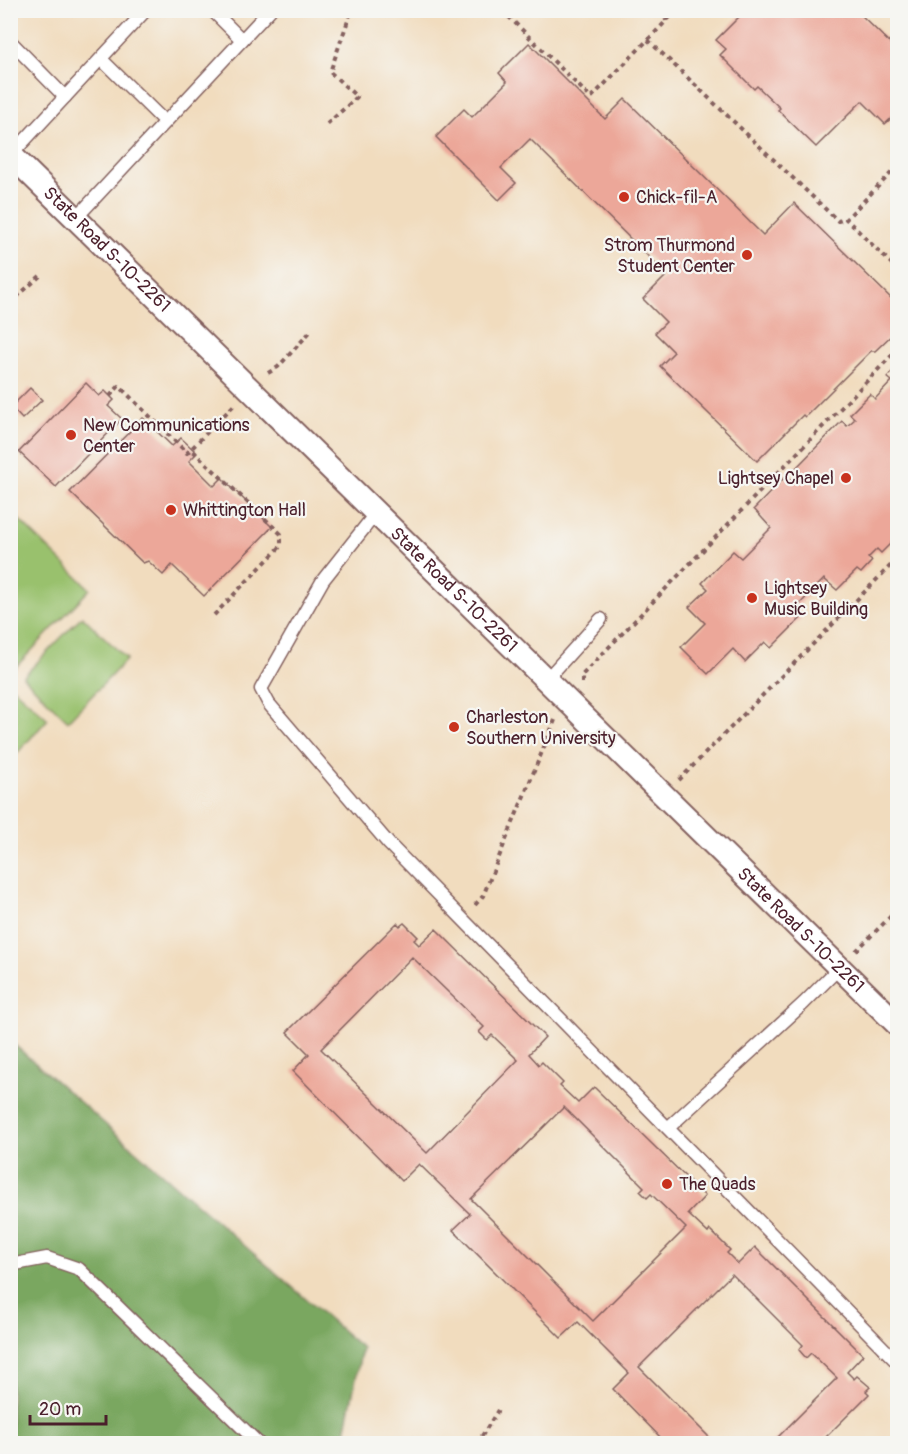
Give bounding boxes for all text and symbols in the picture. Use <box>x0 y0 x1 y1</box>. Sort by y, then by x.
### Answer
street label: State Road S-10-2261 <box>38 182 175 317</box>
place label: Chick-fil-A <box>636 186 718 209</box>
marker: Chick-fil-A <box>617 190 631 204</box>
place label: Strom Thurmond Student Center <box>604 234 736 278</box>
marker: Strom Thurmond Student Center <box>740 248 754 262</box>
place label: New Communications Center <box>83 414 250 458</box>
marker: New Communications Center <box>64 428 78 442</box>
place label: Lightsey Chapel <box>718 467 834 490</box>
marker: Lightsey Chapel <box>839 471 853 485</box>
place label: Whittington Hall <box>183 499 306 522</box>
marker: Whittington Hall <box>164 503 178 517</box>
street label: State Road S-10-2261 <box>385 522 522 658</box>
place label: Lightsey Music Building <box>764 577 868 621</box>
marker: Lightsey Music Building <box>745 591 759 605</box>
place label: Charleston Southern University <box>466 706 616 750</box>
marker: Charleston Southern University <box>447 720 461 734</box>
street label: State Road S-10-2261 <box>732 863 869 998</box>
place label: The Quads <box>679 1173 756 1196</box>
marker: The Quads <box>660 1177 674 1191</box>
scale bar <box>30 1388 106 1426</box>
text: 20 m <box>39 1398 81 1421</box>

